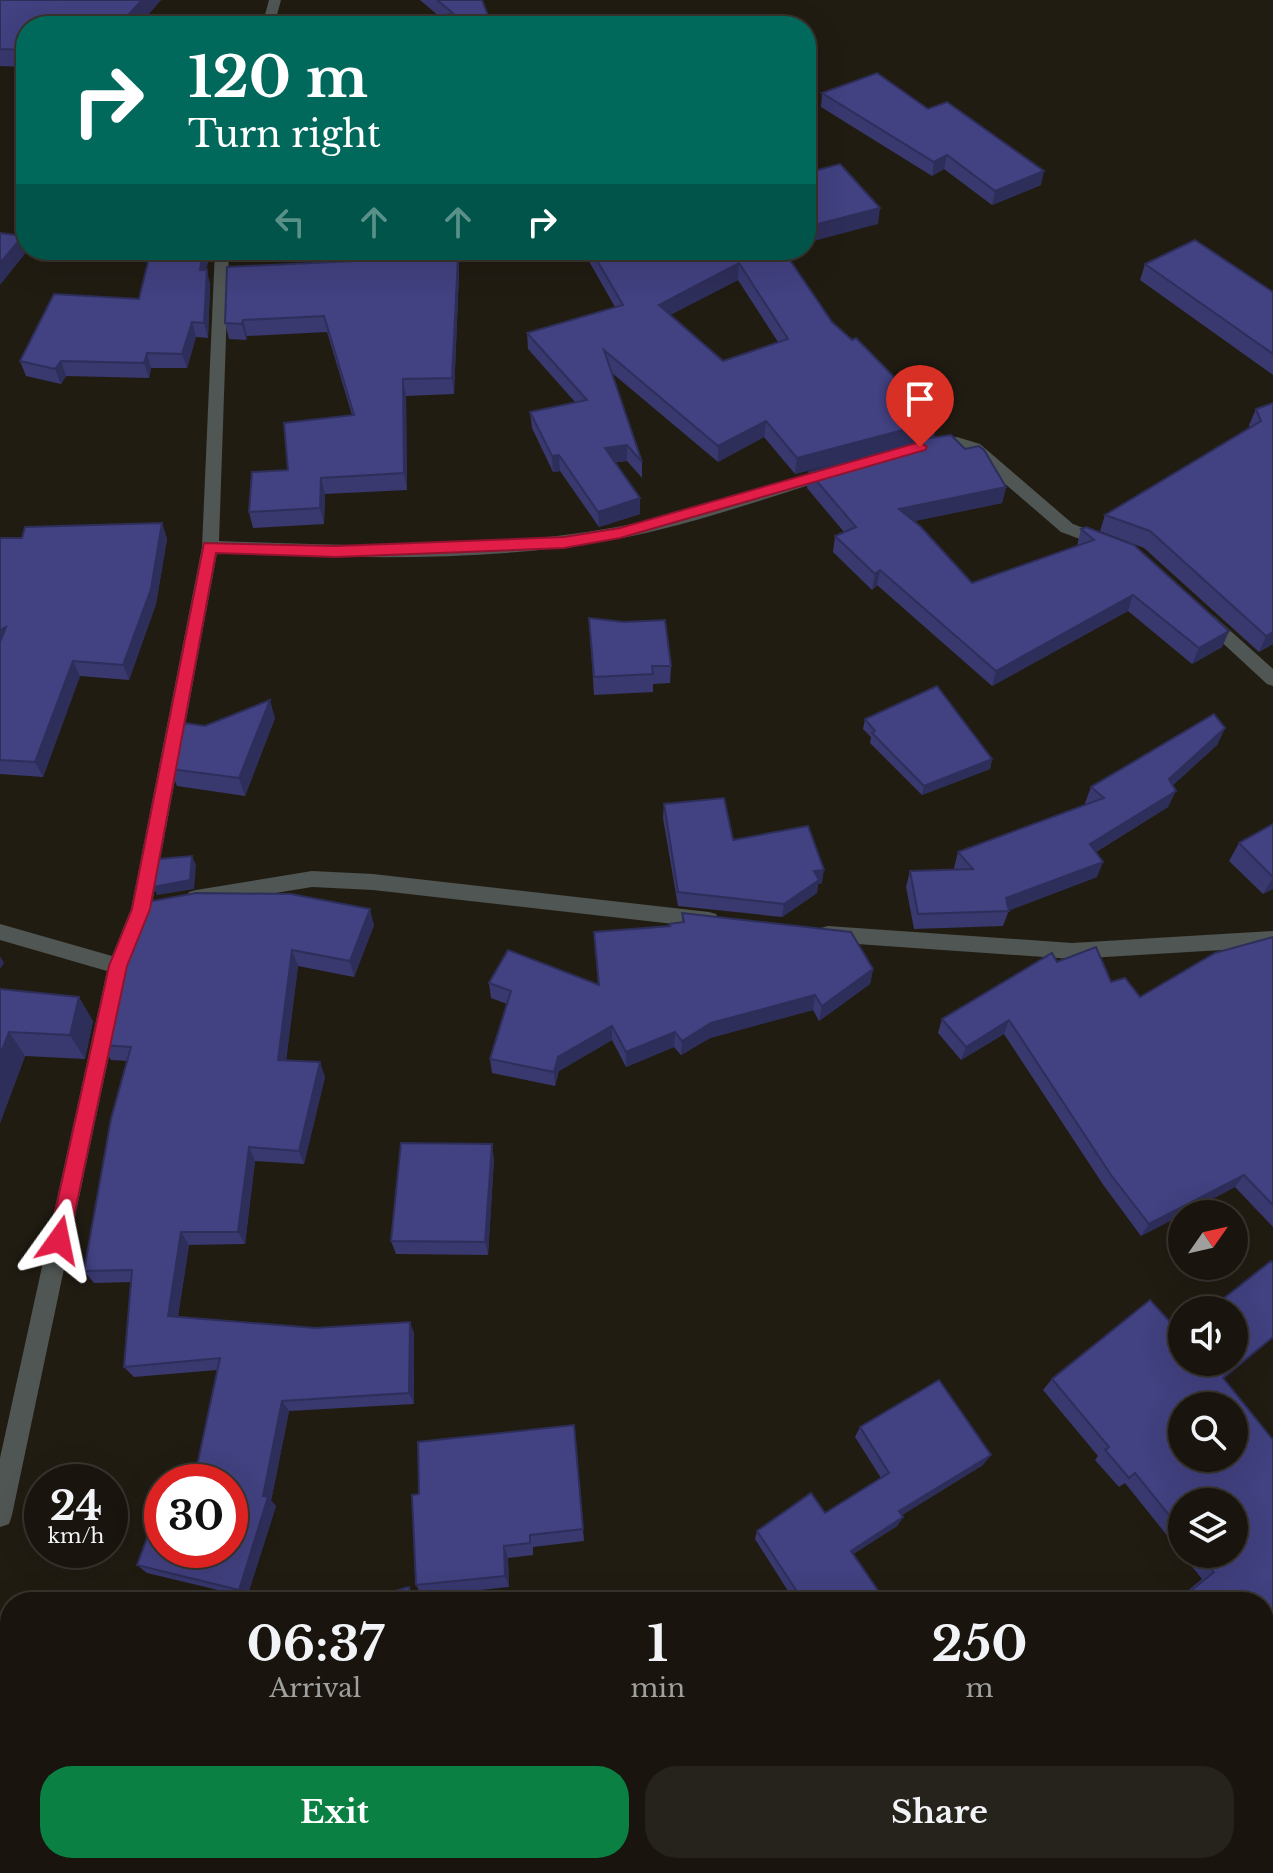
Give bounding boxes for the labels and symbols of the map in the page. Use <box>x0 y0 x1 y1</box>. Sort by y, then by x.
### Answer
pin <box>886 365 954 447</box>
position arrow <box>17 1198 101 1282</box>
north arrow <box>1168 1200 1248 1280</box>
speed limit sign: 30 <box>144 1464 248 1568</box>

